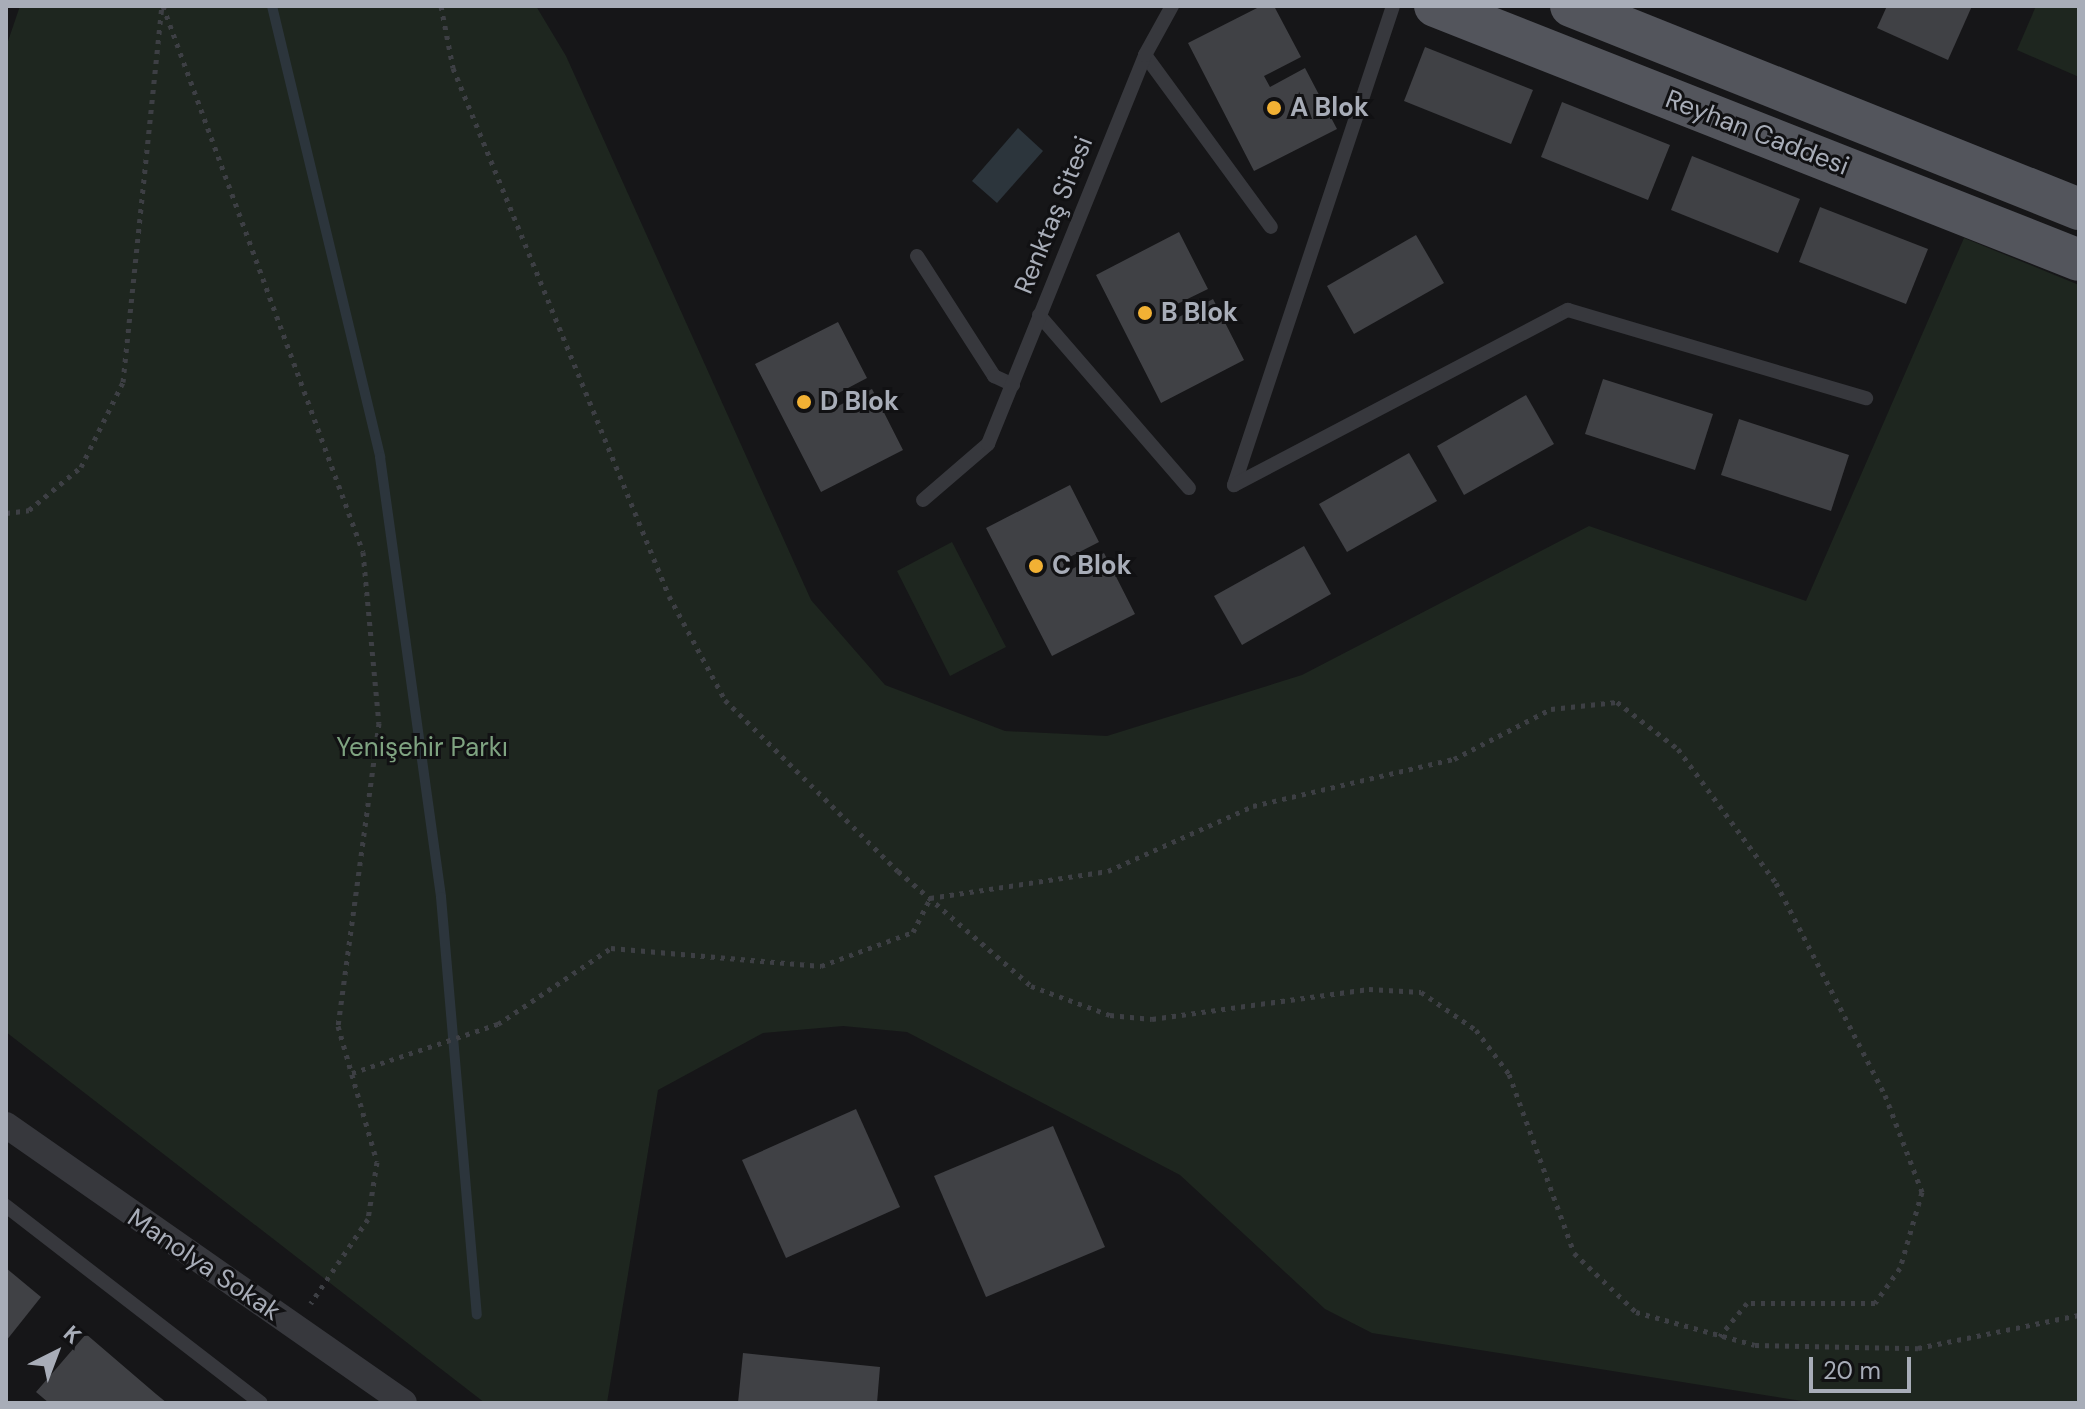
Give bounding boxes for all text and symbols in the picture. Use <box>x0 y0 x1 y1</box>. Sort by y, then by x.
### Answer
street label: Reyhan Caddesi <box>1661 84 1853 182</box>
place label: A Blok <box>1290 92 1369 124</box>
marker: A Blok <box>1265 99 1283 117</box>
street label: Renktaş Sitesi <box>1008 132 1100 298</box>
place label: B Blok <box>1161 297 1238 329</box>
marker: B Blok <box>1136 304 1154 322</box>
place label: D Blok <box>820 386 899 418</box>
marker: D Blok <box>795 393 813 411</box>
place label: C Blok <box>1052 550 1132 582</box>
marker: C Blok <box>1027 557 1045 575</box>
park label: Yenişehir Parkı <box>336 732 508 764</box>
street label: Manolya Sokak <box>122 1202 286 1328</box>
north arrow <box>16 1313 96 1393</box>
text: K <box>57 1319 87 1350</box>
scale bar <box>1813 1341 1915 1391</box>
text: 20 m <box>1823 1355 1881 1386</box>

